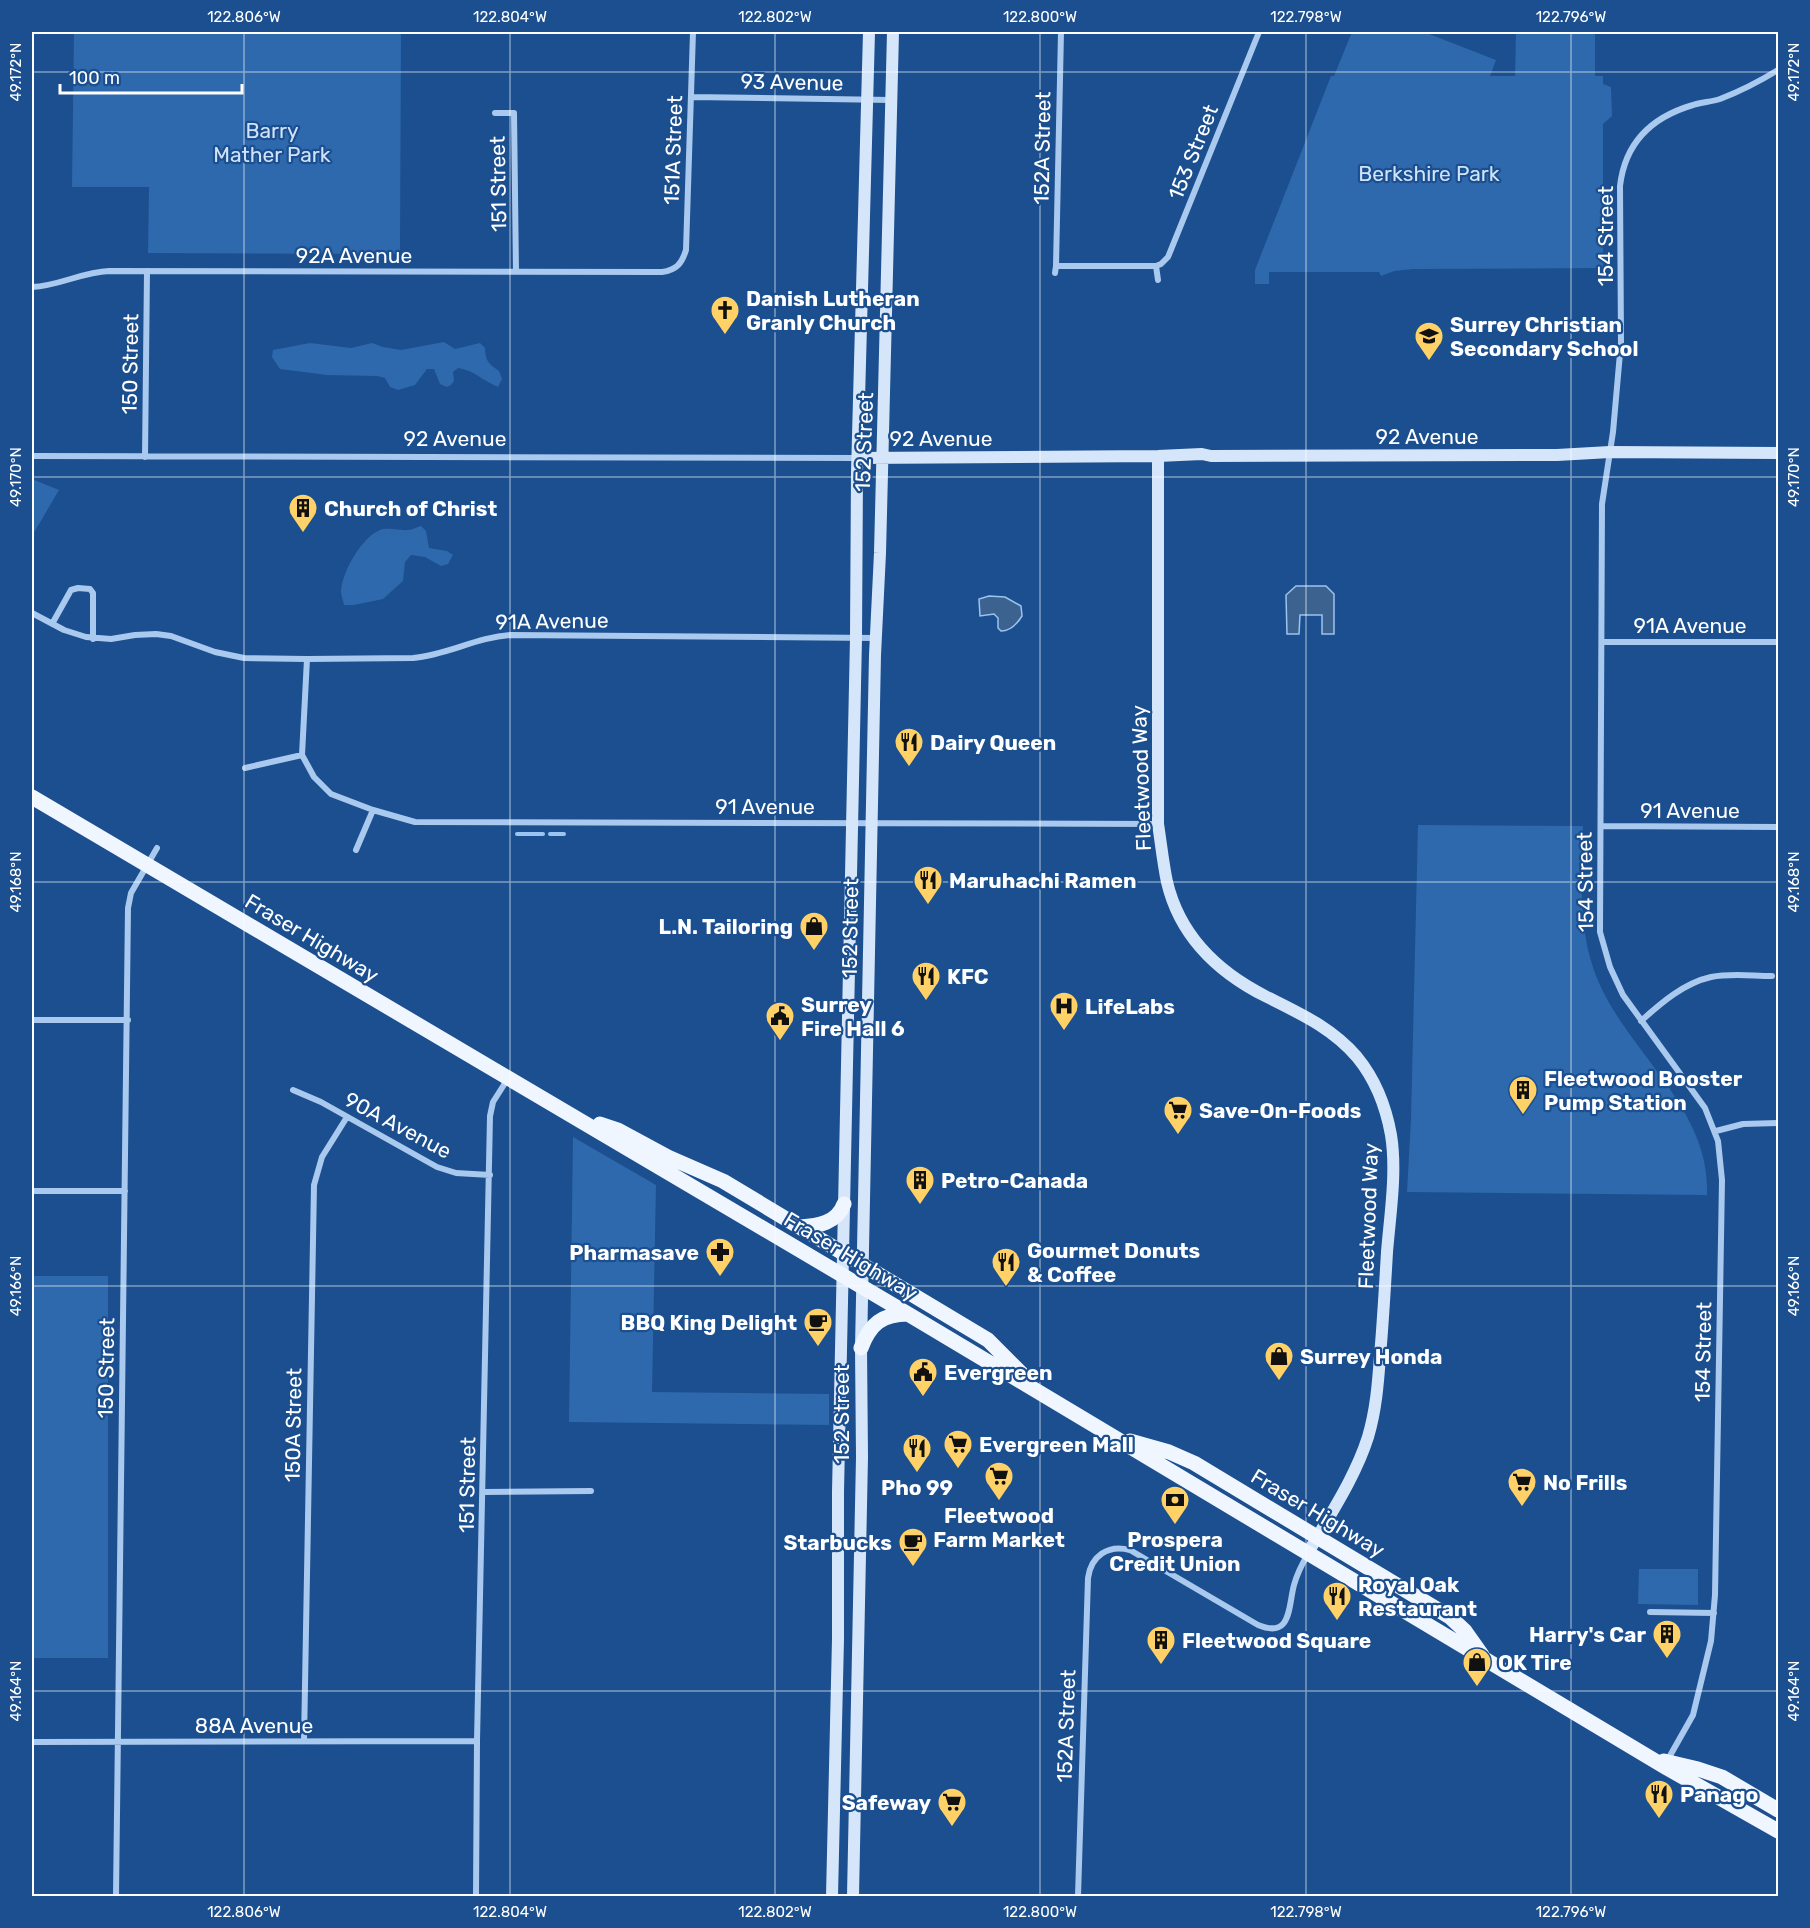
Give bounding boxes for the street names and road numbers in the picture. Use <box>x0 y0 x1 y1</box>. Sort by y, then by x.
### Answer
street label: 93 Avenue <box>740 69 844 95</box>
street label: 152A Street <box>1029 91 1055 205</box>
street label: 151A Street <box>659 95 687 205</box>
street label: 153 Street <box>1163 101 1223 203</box>
street label: 151 Street <box>485 136 511 232</box>
street label: 154 Street <box>1593 186 1618 286</box>
street label: 92A Avenue <box>296 243 412 268</box>
street label: 150 Street <box>117 313 143 415</box>
street label: 152 Street <box>850 392 878 492</box>
street label: 92 Avenue <box>1376 424 1478 449</box>
street label: 92 Avenue <box>404 426 506 451</box>
street label: 92 Avenue <box>890 426 992 451</box>
street label: 91A Avenue <box>495 608 609 634</box>
street label: 91A Avenue <box>1633 613 1747 638</box>
street label: Fleetwood Way <box>1126 704 1156 852</box>
street label: 91 Avenue <box>715 794 815 819</box>
street label: 91 Avenue <box>1640 798 1740 823</box>
street label: 154 Street <box>1572 832 1598 932</box>
street label: 152 Street <box>837 878 863 978</box>
street label: Fraser Highway <box>241 888 384 988</box>
street label: 90A Avenue <box>340 1086 456 1164</box>
street label: Fleetwood Way <box>1353 1142 1383 1290</box>
street label: Fraser Highway <box>780 1206 923 1306</box>
street label: 154 Street <box>1690 1302 1716 1402</box>
street label: 150 Street <box>93 1317 119 1419</box>
street label: 152 Street <box>829 1364 854 1464</box>
street label: 150A Street <box>280 1368 306 1482</box>
street label: 151 Street <box>454 1437 480 1533</box>
street label: Fraser Highway <box>1247 1463 1390 1563</box>
street label: 152A Street <box>1052 1669 1080 1783</box>
street label: 88A Avenue <box>195 1713 313 1738</box>

